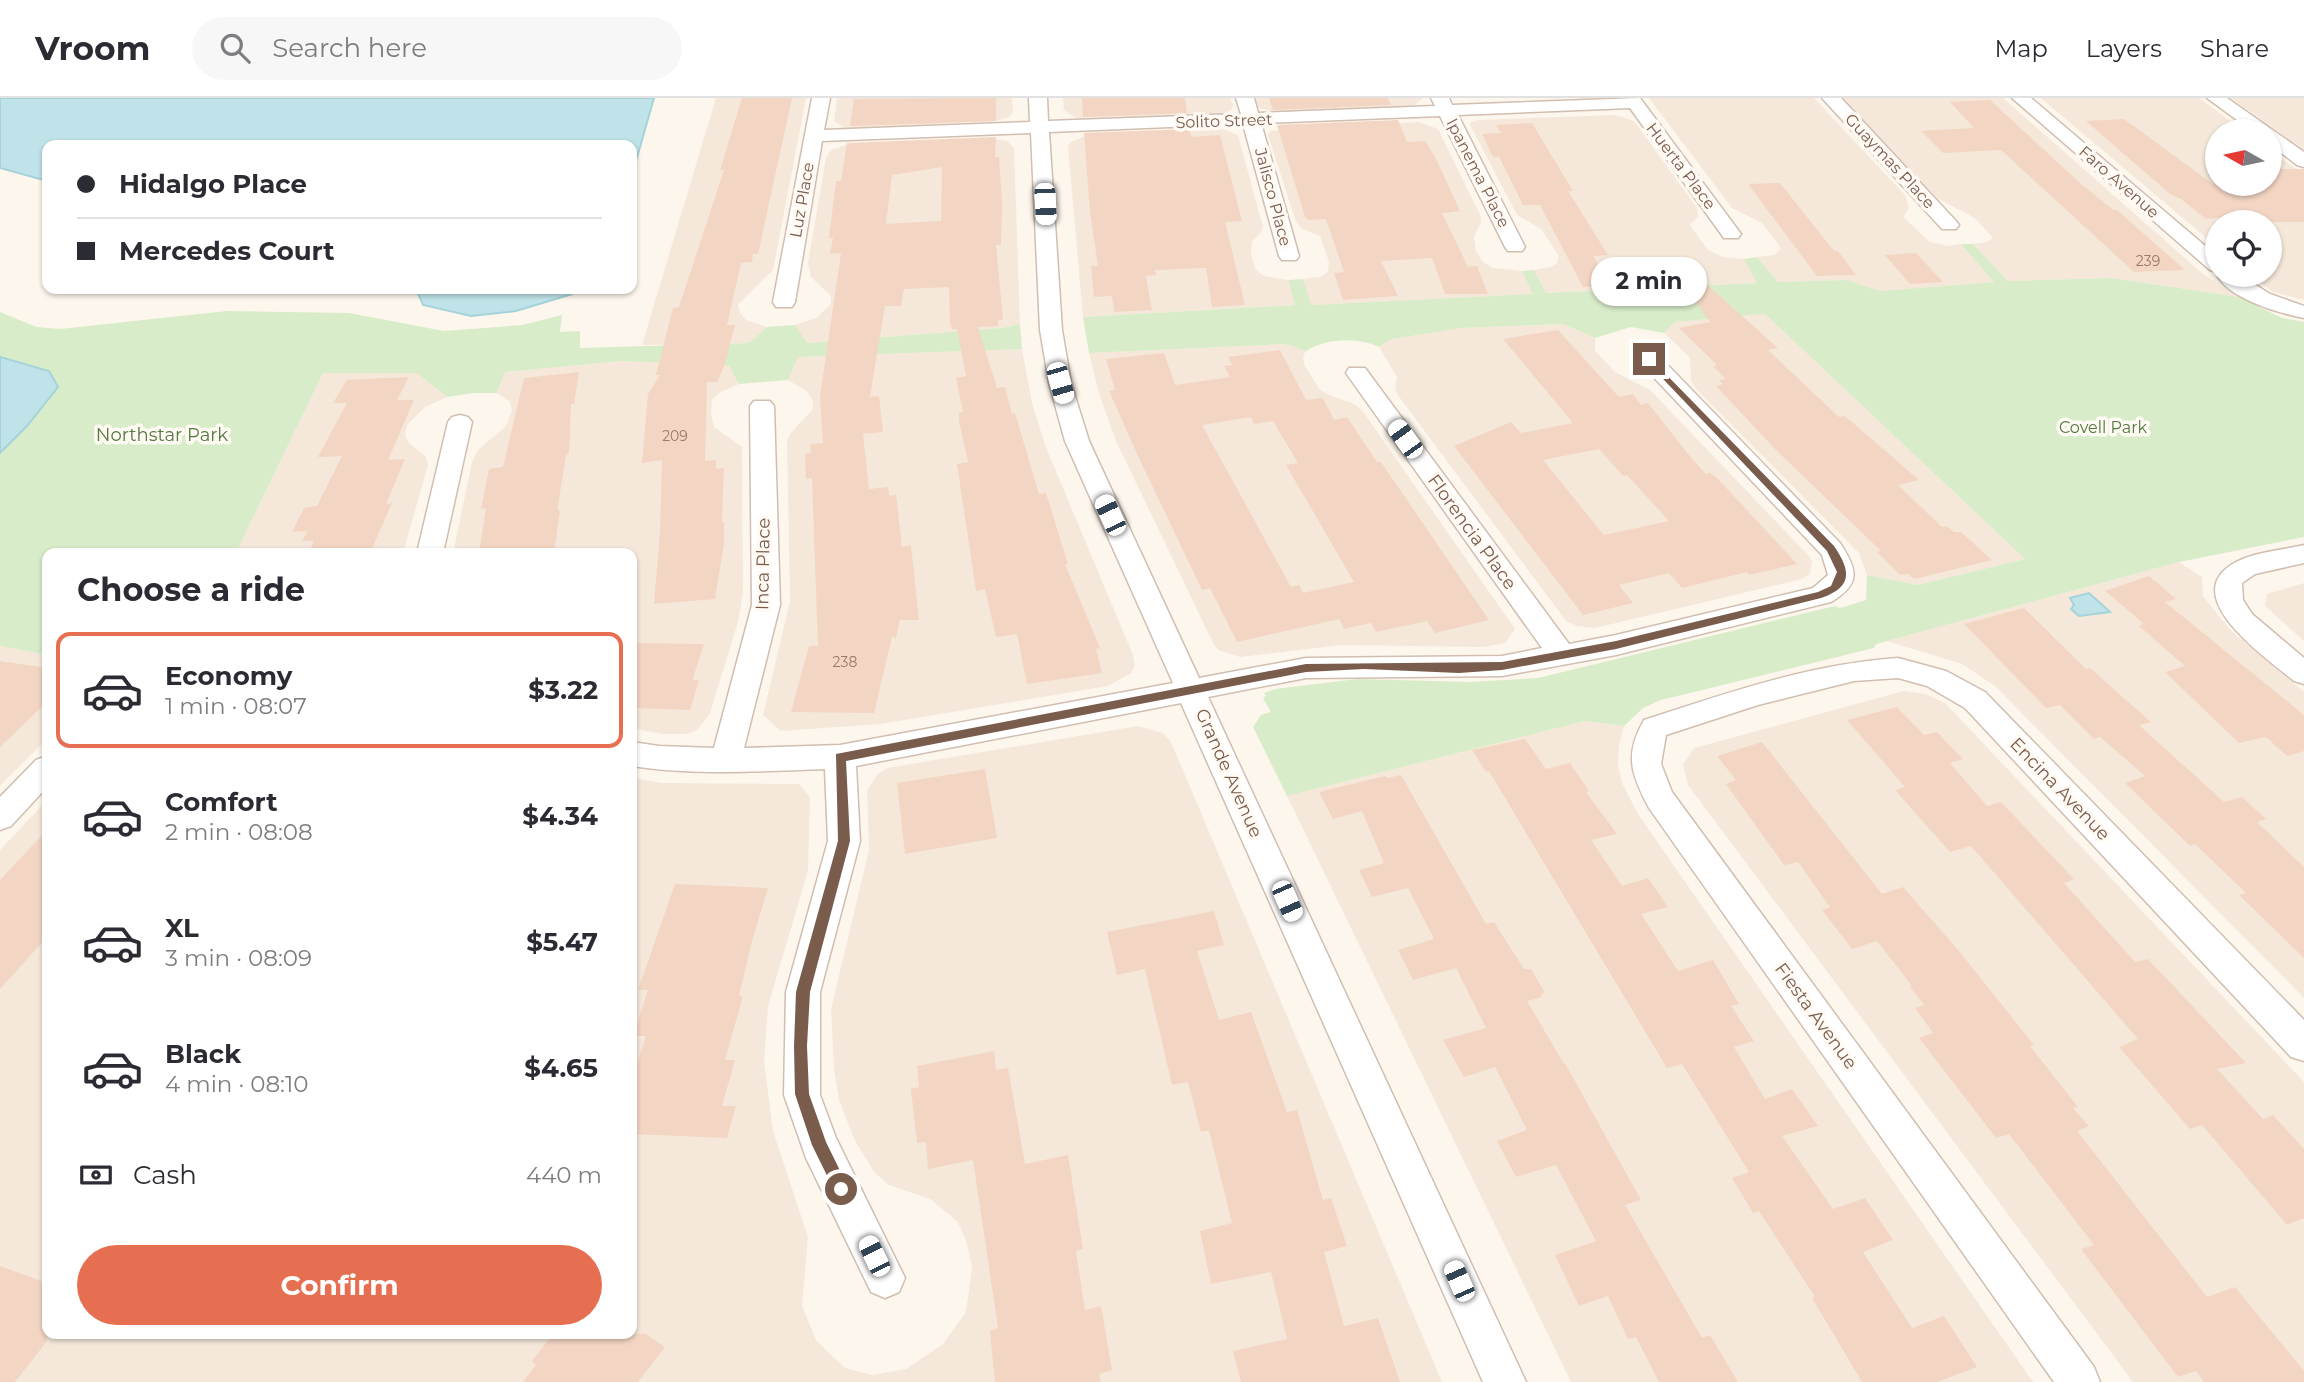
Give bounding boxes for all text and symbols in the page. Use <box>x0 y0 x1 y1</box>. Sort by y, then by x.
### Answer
search box <box>192 17 682 80</box>
text: Vroom <box>35 28 150 68</box>
icon: search <box>216 29 254 67</box>
text: Search here <box>272 32 427 64</box>
text: Map <box>1994 34 2048 63</box>
text: Layers <box>2086 34 2162 63</box>
text: Share <box>2200 34 2269 63</box>
street label: Solito Street <box>1175 110 1273 132</box>
street label: Guaymas Place <box>1841 110 1939 212</box>
street label: Ipanema Place <box>1442 115 1514 231</box>
street label: Huerta Place <box>1642 119 1720 213</box>
north arrow <box>2205 119 2282 196</box>
map controls <box>2205 119 2282 287</box>
street label: Faro Avenue <box>2075 142 2163 222</box>
street label: Jalisco Place <box>1251 145 1295 248</box>
street label: Luz Place <box>786 161 818 239</box>
text: Hidalgo Place <box>119 168 307 200</box>
car <box>1034 182 1057 226</box>
button: locate <box>2205 210 2282 287</box>
text: Mercedes Court <box>119 235 335 267</box>
house number: 239 <box>2136 252 2160 270</box>
callout: 2 min <box>1591 258 1707 306</box>
text: 2 min <box>1615 267 1683 295</box>
route end <box>1633 343 1665 375</box>
car <box>1045 360 1076 406</box>
car <box>1385 416 1426 462</box>
park label: Covell Park <box>2059 418 2148 437</box>
park label: Northstar Park <box>96 424 228 446</box>
house number: 209 <box>662 427 688 445</box>
street label: Florencia Place <box>1423 470 1521 594</box>
car <box>1092 492 1129 538</box>
street label: Inca Place <box>751 518 775 610</box>
text: Choose a ride <box>77 570 305 609</box>
house number: 238 <box>833 653 857 671</box>
icon: car <box>81 659 144 722</box>
text: Economy <box>165 660 292 692</box>
text: $3.22 <box>528 674 598 706</box>
text: 1 min · 08:07 <box>165 692 307 720</box>
street label: Grande Avenue <box>1191 705 1267 841</box>
street label: Encina Avenue <box>2005 733 2115 845</box>
icon: car <box>81 785 144 848</box>
text: Comfort <box>165 786 277 818</box>
text: $4.34 <box>522 800 598 832</box>
text: 2 min · 08:08 <box>165 818 313 846</box>
car <box>1269 878 1306 924</box>
icon: car <box>81 911 144 974</box>
text: XL <box>165 912 199 944</box>
text: $5.47 <box>526 926 598 958</box>
text: 3 min · 08:09 <box>165 944 312 972</box>
street label: Fiesta Avenue <box>1770 959 1862 1074</box>
icon: car <box>81 1037 144 1100</box>
text: Black <box>165 1038 241 1070</box>
text: $4.65 <box>524 1052 598 1084</box>
text: 4 min · 08:10 <box>165 1070 309 1098</box>
icon: cash <box>77 1156 115 1194</box>
text: Cash <box>133 1159 197 1191</box>
text: 440 m <box>526 1161 602 1189</box>
route start <box>825 1173 857 1205</box>
car <box>856 1233 893 1279</box>
button: Confirm <box>77 1245 602 1325</box>
car <box>1441 1258 1478 1304</box>

